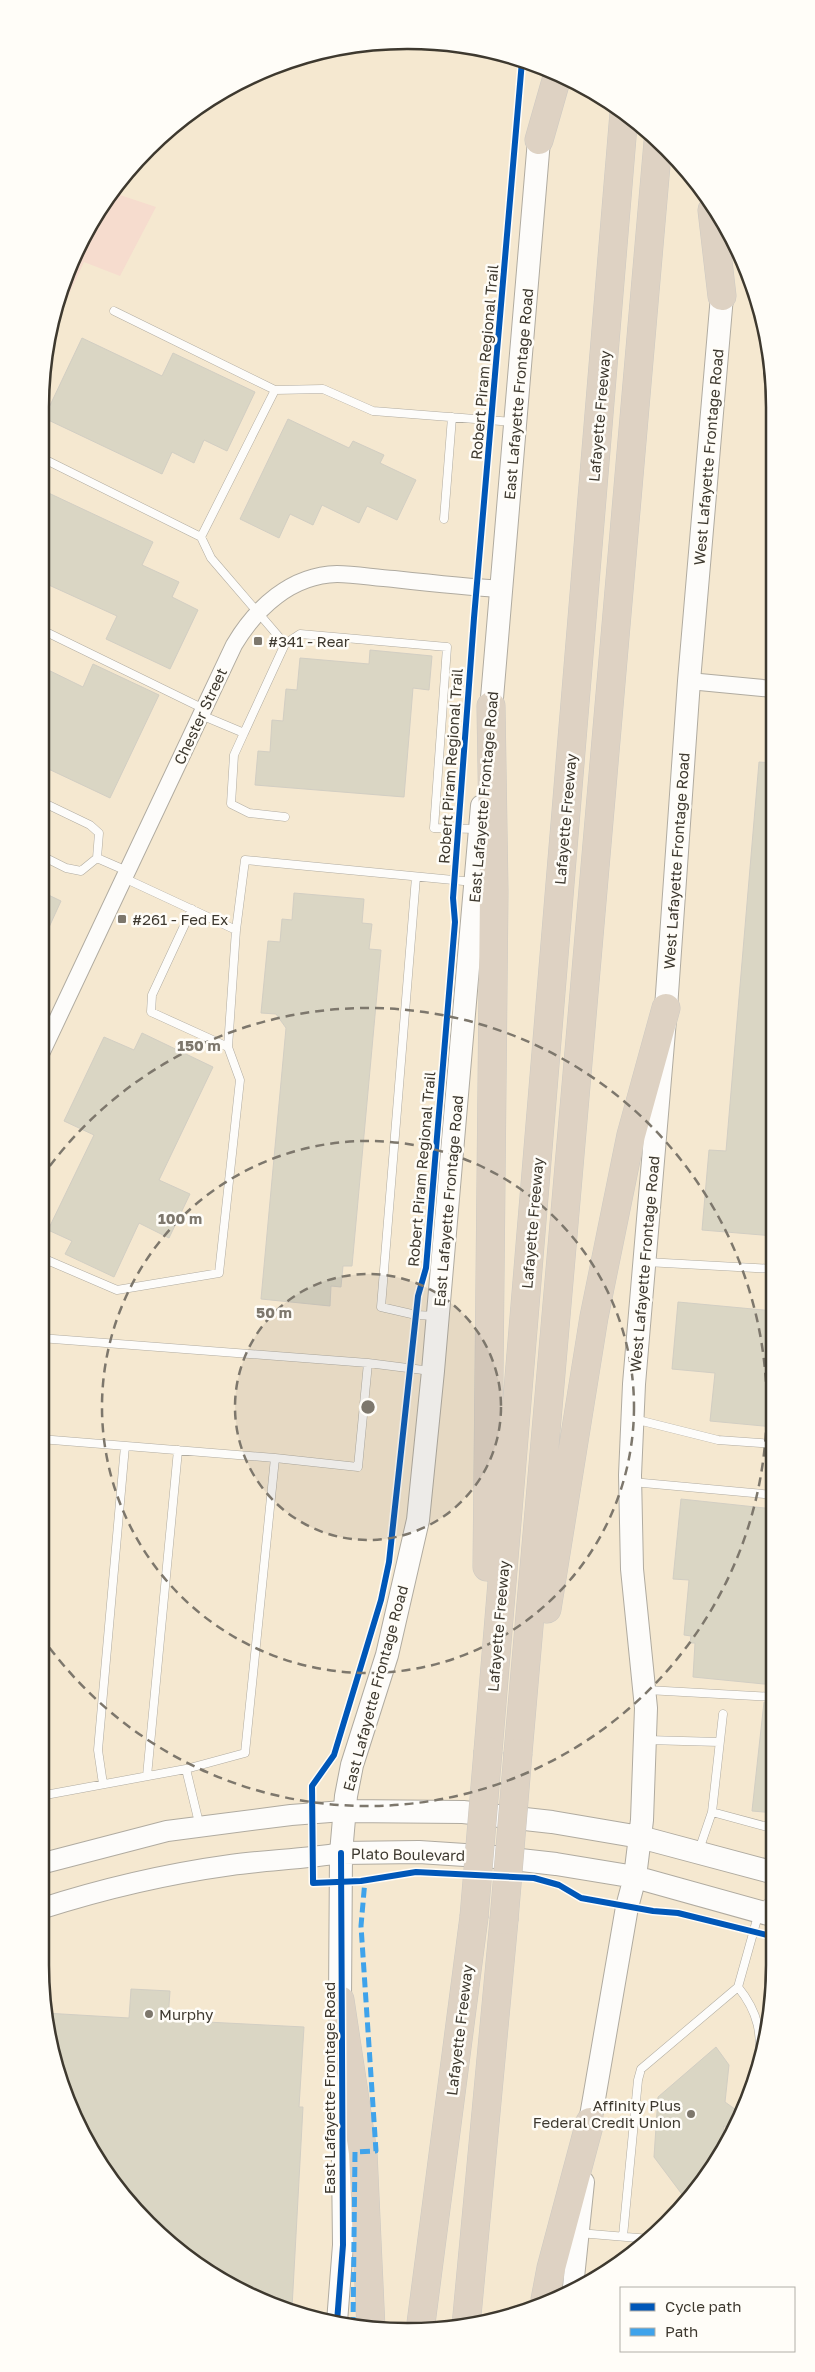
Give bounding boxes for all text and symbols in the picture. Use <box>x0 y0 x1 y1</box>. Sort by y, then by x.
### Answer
street label: Robert Piram Regional Trail <box>466 263 502 460</box>
street label: East Lafayette Frontage Road <box>500 287 536 501</box>
street label: West Lafayette Frontage Road <box>690 348 726 566</box>
street label: Lafayette Freeway <box>584 349 614 483</box>
place label: #341 - Rear <box>268 632 350 650</box>
marker: #341 - Rear <box>252 635 264 647</box>
street label: Chester Street <box>170 665 230 767</box>
street label: Robert Piram Regional Trail <box>434 667 466 864</box>
street label: East Lafayette Frontage Road <box>465 690 501 904</box>
street label: Lafayette Freeway <box>550 752 580 886</box>
street label: West Lafayette Frontage Road <box>659 752 693 970</box>
place label: #261 - Fed Ex <box>132 910 228 928</box>
marker: #261 - Fed Ex <box>116 913 128 925</box>
text: 150 m <box>177 1036 221 1054</box>
street label: Robert Piram Regional Trail <box>403 1070 439 1267</box>
street label: East Lafayette Frontage Road <box>430 1094 466 1308</box>
street label: West Lafayette Frontage Road <box>626 1155 662 1373</box>
street label: Lafayette Freeway <box>517 1156 547 1290</box>
text: 100 m <box>158 1209 202 1227</box>
text: 50 m <box>256 1303 292 1321</box>
centre of rings <box>359 1398 377 1416</box>
street label: Lafayette Freeway <box>483 1559 513 1693</box>
street label: East Lafayette Frontage Road <box>339 1583 411 1793</box>
street label: Plato Boulevard <box>351 1844 465 1864</box>
street label: Lafayette Freeway <box>442 1963 476 2097</box>
street label: East Lafayette Frontage Road <box>320 1982 338 2194</box>
place label: Murphy <box>159 2005 214 2023</box>
marker: Murphy <box>143 2008 155 2020</box>
place label: Affinity Plus Federal Credit Union <box>533 2096 681 2131</box>
marker: Affinity Plus Federal Credit Union <box>685 2108 697 2120</box>
legend <box>620 2287 795 2352</box>
text: Cycle path <box>665 2297 741 2315</box>
text: Path <box>665 2322 698 2340</box>

